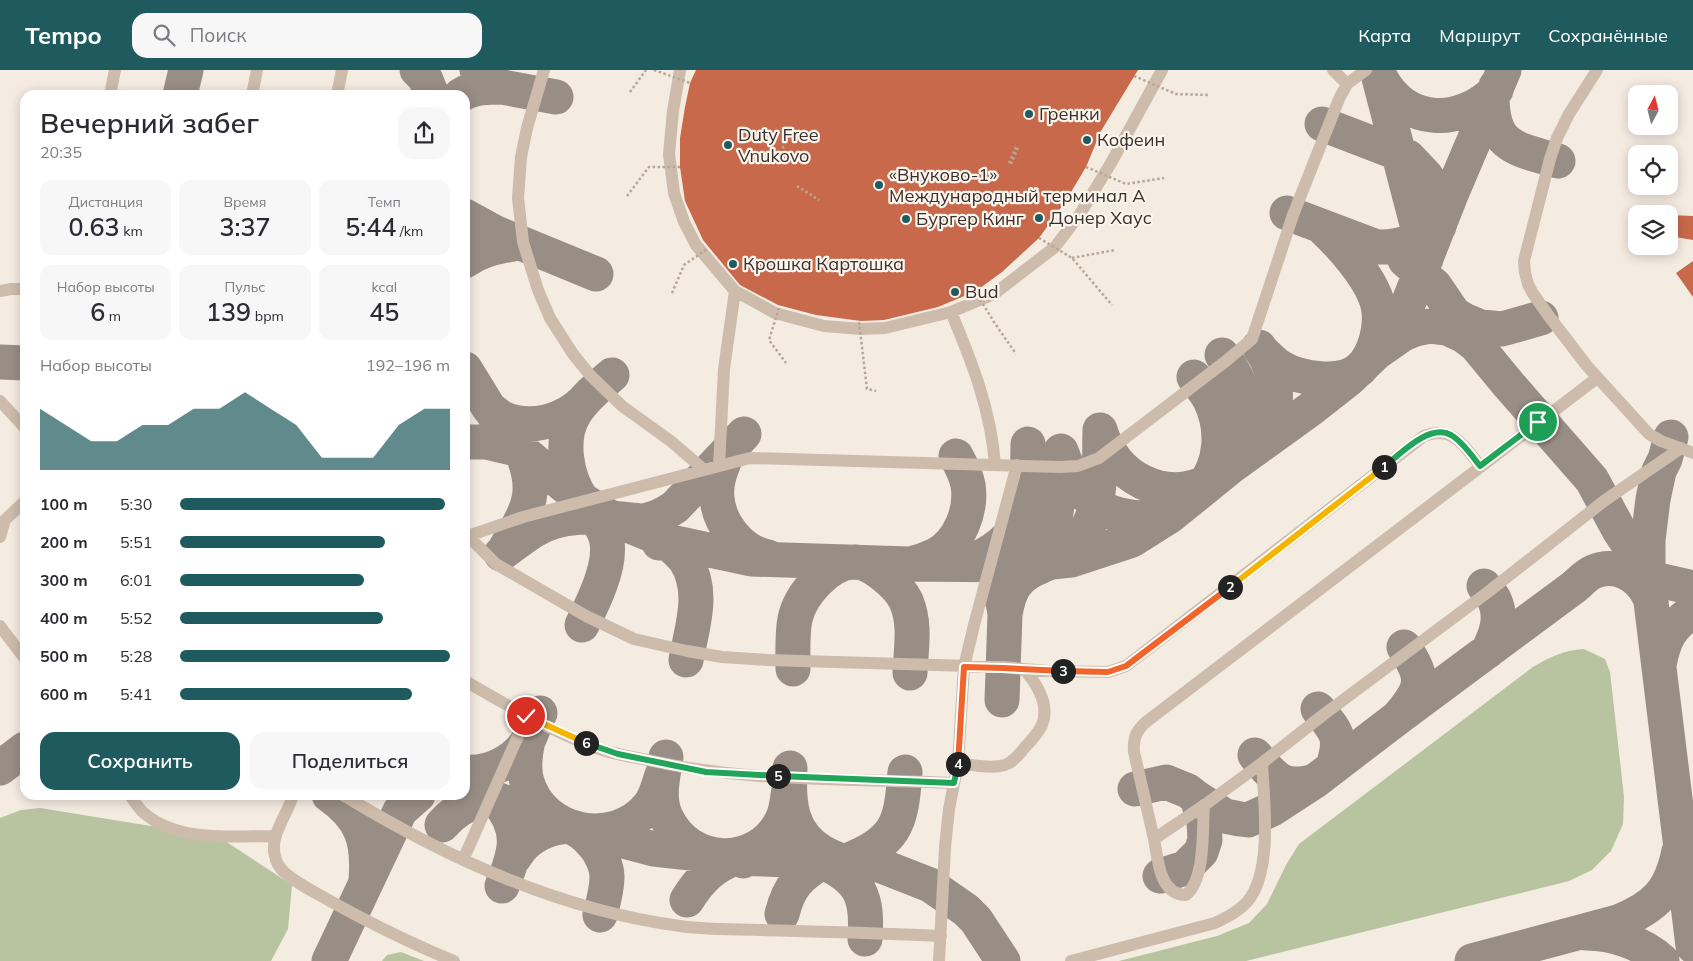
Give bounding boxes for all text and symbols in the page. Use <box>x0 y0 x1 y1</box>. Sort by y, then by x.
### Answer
search box <box>132 13 482 58</box>
text: Tempo <box>25 20 102 50</box>
icon: search <box>150 21 178 49</box>
text: Поиск <box>190 23 247 47</box>
text: Карта <box>1358 24 1411 47</box>
text: Маршрут <box>1439 24 1520 47</box>
text: Сохранённые <box>1548 24 1668 47</box>
north arrow <box>1628 85 1678 135</box>
map controls <box>1628 85 1678 255</box>
place label: Гренки <box>1039 102 1100 125</box>
text: Вечерний забег <box>40 105 259 140</box>
button: share <box>398 107 450 159</box>
marker: Гренки <box>1023 108 1035 120</box>
place label: Duty Free Vnukovo <box>738 123 818 167</box>
place label: Кофеин <box>1097 128 1165 151</box>
marker: Кофеин <box>1081 134 1093 146</box>
marker: Duty Free Vnukovo <box>722 139 734 151</box>
text: 20:35 <box>40 142 82 162</box>
button: locate <box>1628 145 1678 195</box>
place label: «Внуково-1» Международный терминал А <box>889 163 1146 207</box>
marker: «Внуково-1» Международный терминал А <box>873 179 885 191</box>
text: Дистанция <box>68 193 143 211</box>
text: Время <box>224 193 266 211</box>
text: Темп <box>368 193 401 211</box>
button: layers <box>1628 205 1678 255</box>
place label: Донер Хаус <box>1049 206 1152 229</box>
place label: Бургер Кинг <box>916 207 1024 230</box>
text: 0.63 <box>69 211 120 242</box>
text: 3:37 <box>220 211 270 242</box>
text: 5:44 <box>345 211 396 242</box>
marker: Донер Хаус <box>1033 212 1045 224</box>
marker: Бургер Кинг <box>900 213 912 225</box>
text: km <box>120 222 143 240</box>
text: /km <box>396 222 423 240</box>
place label: Крошка Картошка <box>743 252 904 275</box>
marker: Крошка Картошка <box>727 258 739 270</box>
text: Набор высоты <box>57 278 155 296</box>
text: Пульс <box>225 278 265 296</box>
text: kcal <box>372 278 397 296</box>
place label: Bud <box>965 280 998 303</box>
marker: Bud <box>949 286 961 298</box>
text: 6 <box>90 296 105 327</box>
text: 139 <box>206 296 251 327</box>
text: 45 <box>369 296 399 327</box>
text: m <box>105 307 121 325</box>
text: bpm <box>251 307 284 325</box>
text: Набор высоты <box>40 355 152 375</box>
text: 192–196 m <box>366 355 450 375</box>
pin <box>1517 401 1559 443</box>
icon: arrive <box>1524 408 1552 436</box>
pin: 1 <box>1372 454 1396 480</box>
text: 1 <box>1380 458 1389 476</box>
text: 100 m <box>40 494 88 514</box>
text: 5:30 <box>120 494 152 514</box>
text: 200 m <box>40 532 88 552</box>
text: 5:51 <box>120 532 152 552</box>
text: 300 m <box>40 570 88 590</box>
text: 6:01 <box>120 570 152 590</box>
pin: 2 <box>1218 574 1242 600</box>
text: 2 <box>1226 578 1235 596</box>
text: 400 m <box>40 608 88 628</box>
text: 5:52 <box>120 608 152 628</box>
text: 500 m <box>40 646 88 666</box>
text: 5:28 <box>120 646 152 666</box>
pin: 3 <box>1050 658 1076 684</box>
text: 3 <box>1059 662 1068 680</box>
text: 600 m <box>40 684 88 704</box>
text: 5:41 <box>120 684 152 704</box>
pin <box>505 695 547 737</box>
icon: check <box>512 702 540 730</box>
pin: 6 <box>574 730 598 756</box>
button: Сохранить <box>40 732 240 790</box>
button: Поделиться <box>250 732 450 790</box>
text: 6 <box>582 734 591 752</box>
pin: 4 <box>946 752 970 776</box>
text: 4 <box>954 755 963 773</box>
pin: 5 <box>766 764 790 788</box>
text: 5 <box>774 767 783 785</box>

